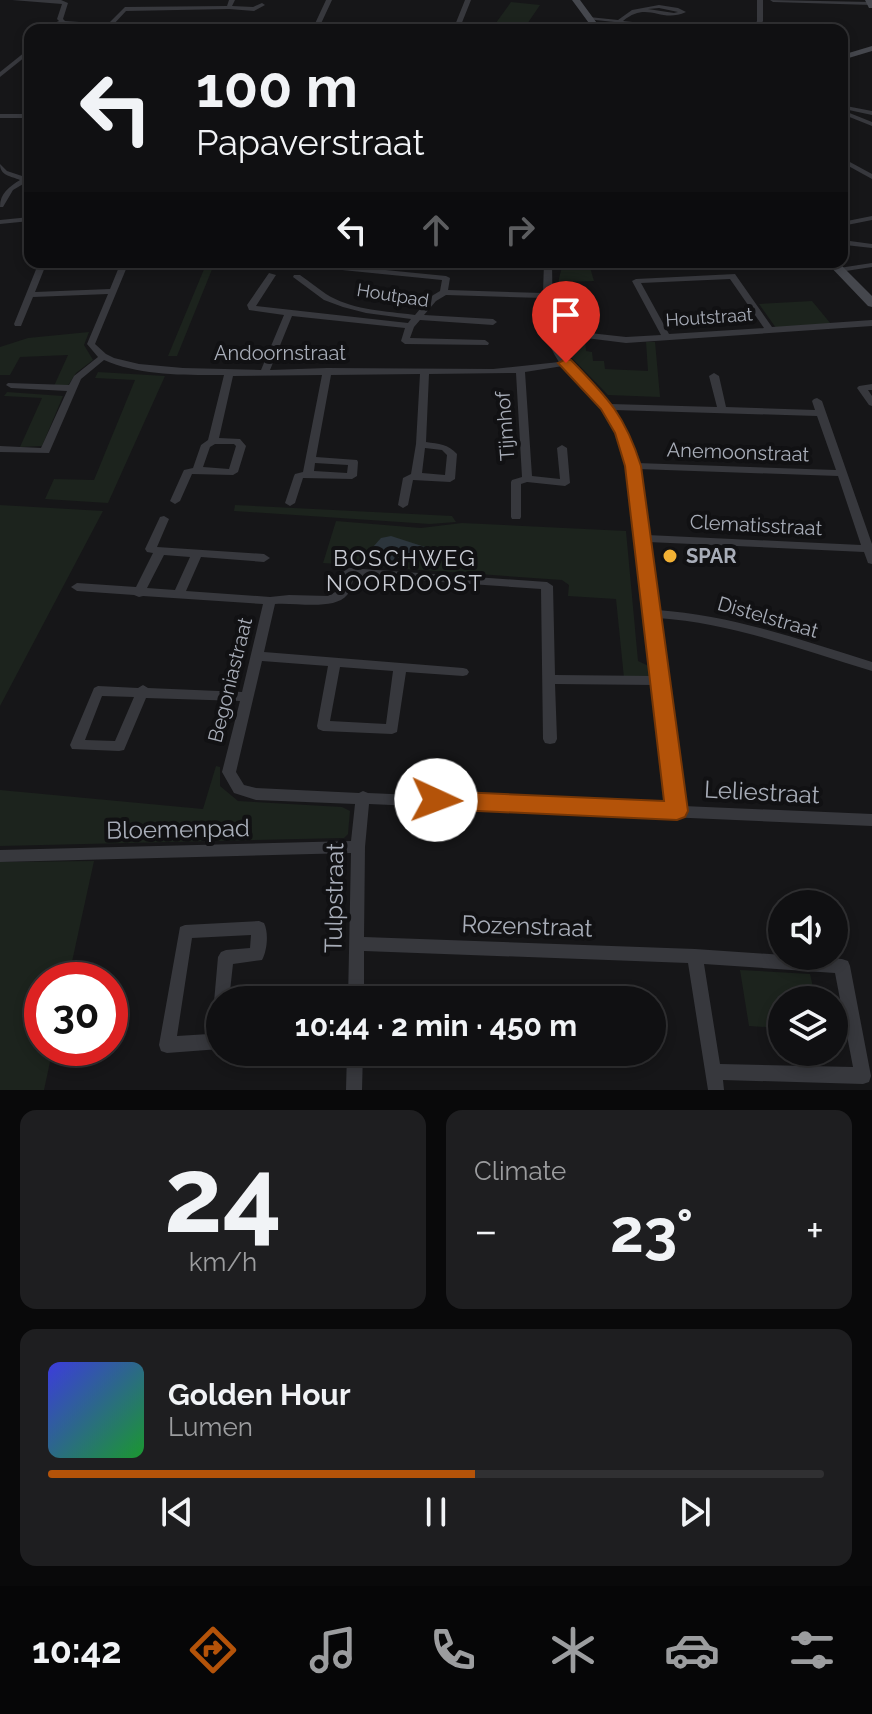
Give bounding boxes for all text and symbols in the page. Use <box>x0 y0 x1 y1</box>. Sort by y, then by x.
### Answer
text: 100 m <box>196 54 358 120</box>
icon: left <box>64 56 168 160</box>
text: Papaverstraat <box>196 121 425 163</box>
icon: left <box>330 208 374 252</box>
icon: ahead <box>414 208 458 252</box>
icon: right <box>498 208 542 252</box>
street label: Houtpad <box>355 279 431 311</box>
pin <box>532 281 600 363</box>
icon: arrive <box>544 293 588 337</box>
street label: Houtstraat <box>665 303 753 331</box>
street label: Andoornstraat <box>214 341 346 365</box>
street label: Tijmhof <box>491 389 519 461</box>
street label: Anemoonstraat <box>666 438 810 466</box>
street label: Clematisstraat <box>689 510 823 540</box>
place label: SPAR <box>686 544 736 568</box>
district label: BOSCHWEG NOORDOOST <box>326 545 484 596</box>
marker: SPAR <box>661 547 679 565</box>
street label: Distelstraat <box>715 591 821 643</box>
street label: Begoniastraat <box>203 615 257 745</box>
position arrow <box>394 758 478 842</box>
street label: Leliestraat <box>703 774 821 810</box>
street label: Bloemenpad <box>106 813 250 845</box>
street label: Tulpstraat <box>319 843 349 953</box>
map controls <box>768 890 848 1066</box>
button: sound <box>768 890 848 970</box>
street label: Rozenstraat <box>461 909 593 943</box>
speed limit sign: 30 <box>24 962 128 1066</box>
button: layers <box>768 986 848 1066</box>
text: 10:44 · 2 min · 450 m <box>295 1008 577 1043</box>
text: 24 <box>164 1134 282 1256</box>
text: Climate <box>474 1156 566 1186</box>
text: 23° <box>610 1196 693 1266</box>
text: − <box>474 1205 498 1256</box>
text: + <box>806 1205 824 1256</box>
text: km/h <box>189 1247 257 1277</box>
text: Golden Hour <box>168 1377 351 1412</box>
text: Lumen <box>168 1412 253 1442</box>
icon: previous <box>155 1490 199 1534</box>
icon: pause <box>414 1490 458 1534</box>
icon: next <box>673 1490 717 1534</box>
icon: directions <box>185 1622 241 1678</box>
icon: music <box>305 1622 361 1678</box>
icon: phone <box>425 1622 481 1678</box>
icon: climate <box>545 1622 601 1678</box>
icon: car <box>664 1622 720 1678</box>
icon: filters <box>784 1622 840 1678</box>
text: 10:42 <box>32 1629 122 1671</box>

